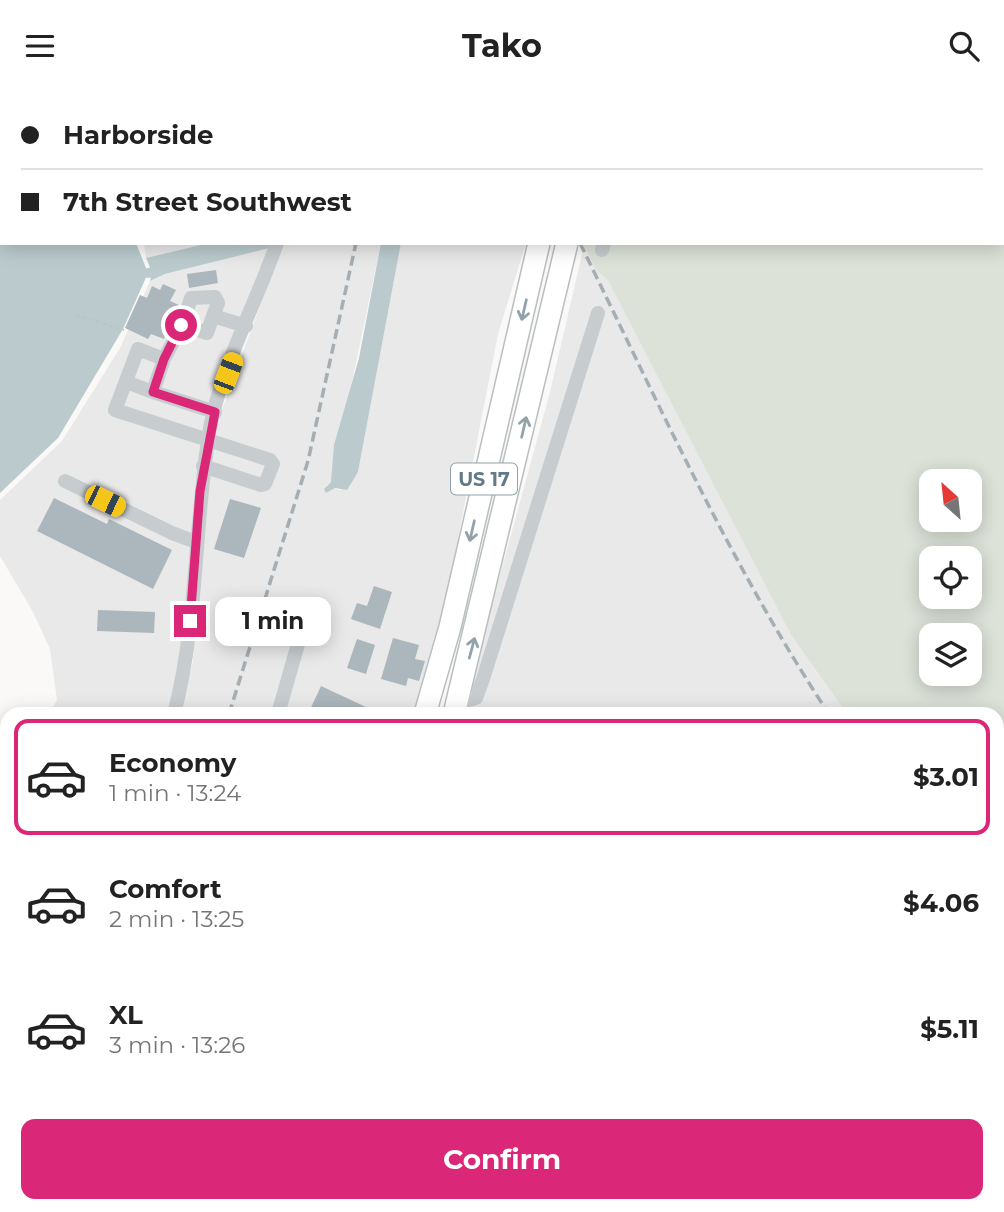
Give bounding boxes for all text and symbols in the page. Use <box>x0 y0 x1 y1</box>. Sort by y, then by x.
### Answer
text: Tako <box>462 26 542 65</box>
icon: menu <box>21 27 59 65</box>
icon: search <box>945 27 983 65</box>
text: Harborside <box>63 119 213 151</box>
text: 7th Street Southwest <box>63 186 352 218</box>
one-way arrow <box>516 298 530 321</box>
route start <box>165 309 197 341</box>
car <box>211 350 246 396</box>
one-way arrow <box>518 416 532 439</box>
road number: US 17 <box>451 463 517 495</box>
north arrow <box>919 469 982 532</box>
map controls <box>919 469 982 686</box>
car <box>82 482 129 520</box>
one-way arrow <box>465 519 478 542</box>
button: locate <box>919 546 982 609</box>
callout: 1 min <box>214 596 330 645</box>
route end <box>174 605 206 637</box>
text: 1 min <box>242 607 304 635</box>
button: layers <box>919 623 982 686</box>
one-way arrow <box>466 637 479 660</box>
icon: car <box>25 746 88 809</box>
text: Economy <box>109 747 236 779</box>
text: $3.01 <box>913 761 979 793</box>
text: 1 min · 13:24 <box>109 779 241 807</box>
icon: car <box>25 872 88 935</box>
text: Comfort <box>109 873 221 905</box>
text: $4.06 <box>903 887 979 919</box>
text: 2 min · 13:25 <box>109 905 244 933</box>
icon: car <box>25 998 88 1061</box>
text: XL <box>109 999 143 1031</box>
text: $5.11 <box>920 1013 979 1045</box>
text: 3 min · 13:26 <box>109 1031 245 1059</box>
button: Confirm <box>21 1119 983 1199</box>

